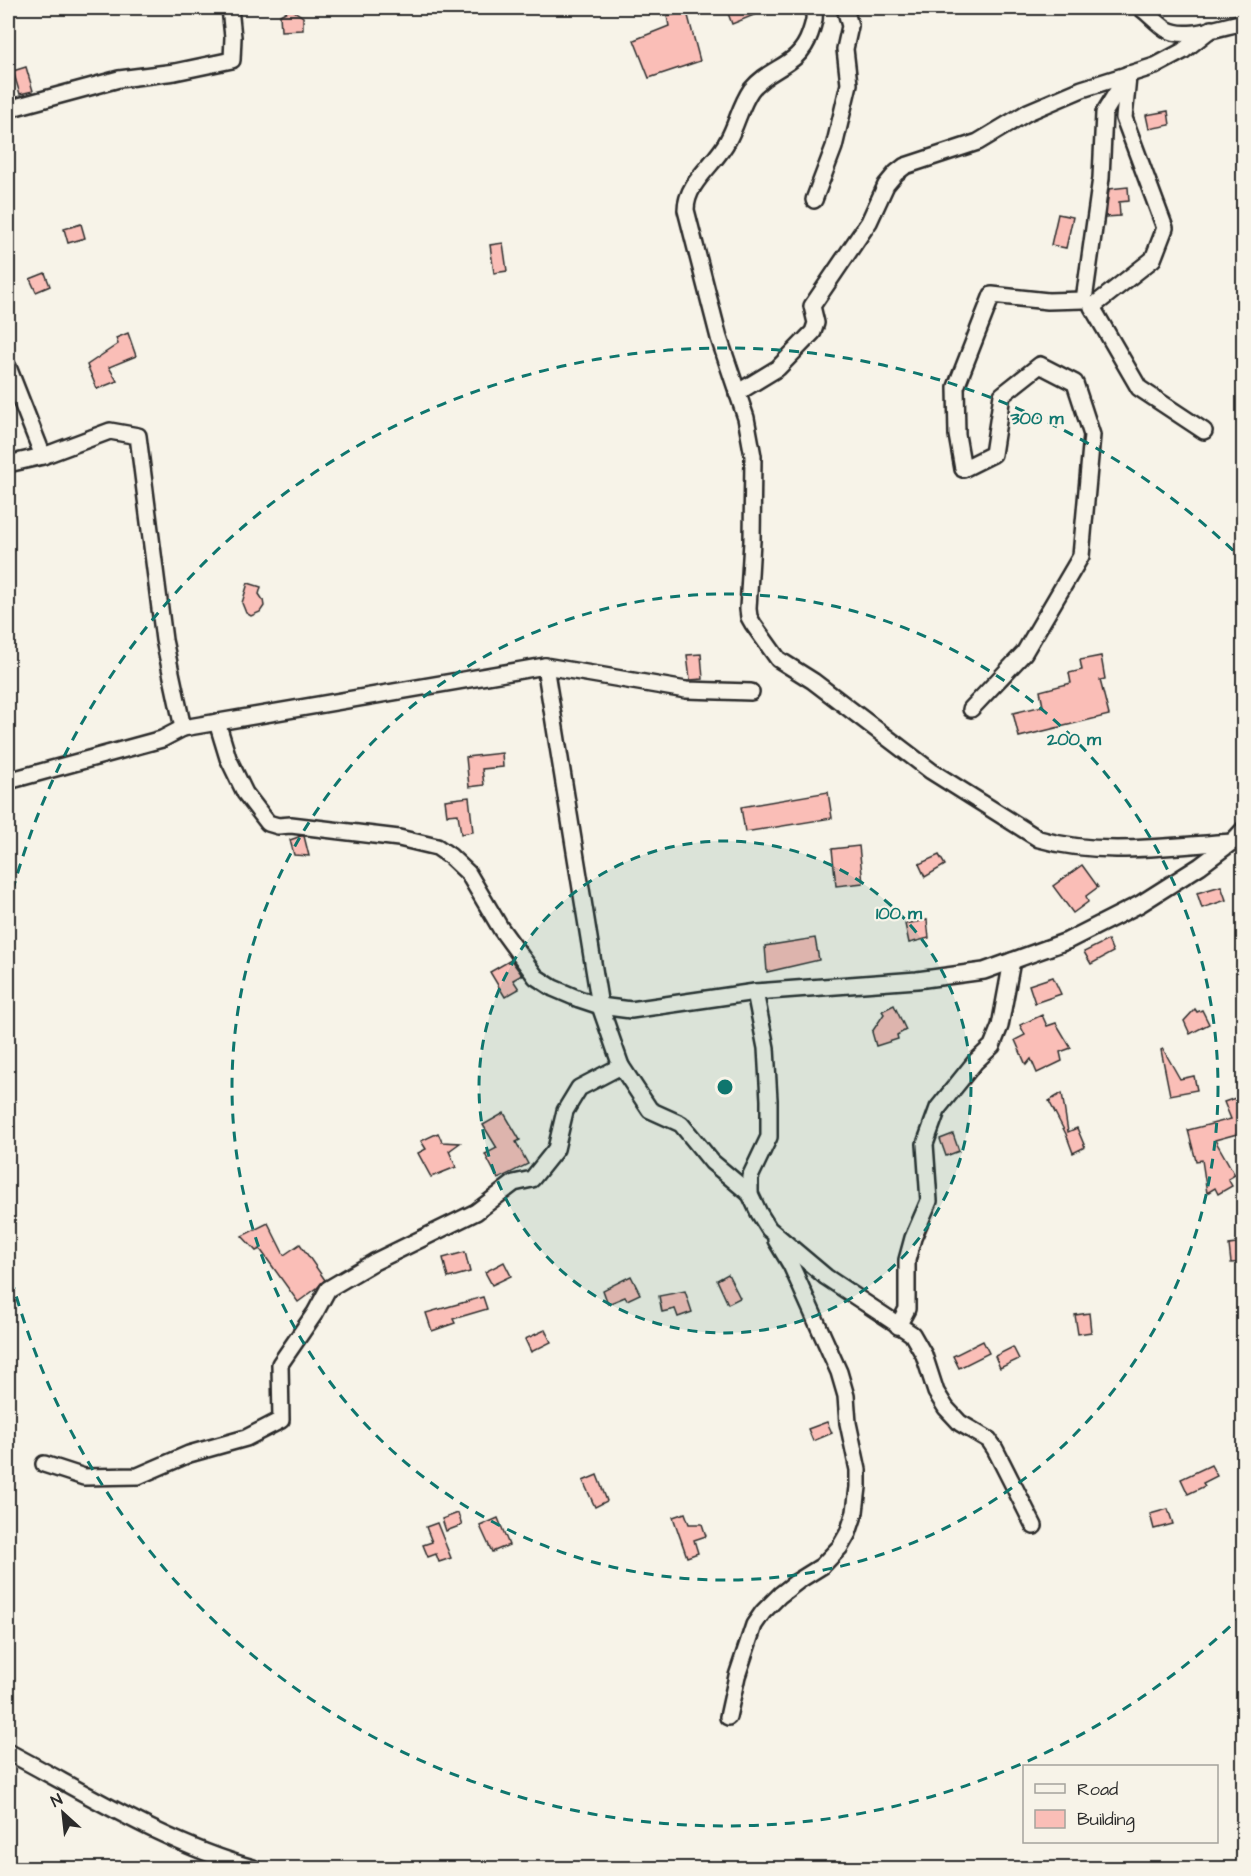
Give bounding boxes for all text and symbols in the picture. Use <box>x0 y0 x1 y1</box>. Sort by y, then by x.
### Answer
text: 300 m <box>1009 406 1065 431</box>
text: 200 m <box>1046 727 1102 752</box>
text: 100 m <box>876 901 923 926</box>
centre of rings <box>715 1077 735 1097</box>
legend <box>1023 1765 1218 1843</box>
text: Road <box>1077 1777 1118 1802</box>
north arrow <box>33 1783 93 1843</box>
text: N <box>47 1788 66 1813</box>
text: Building <box>1077 1807 1135 1833</box>

